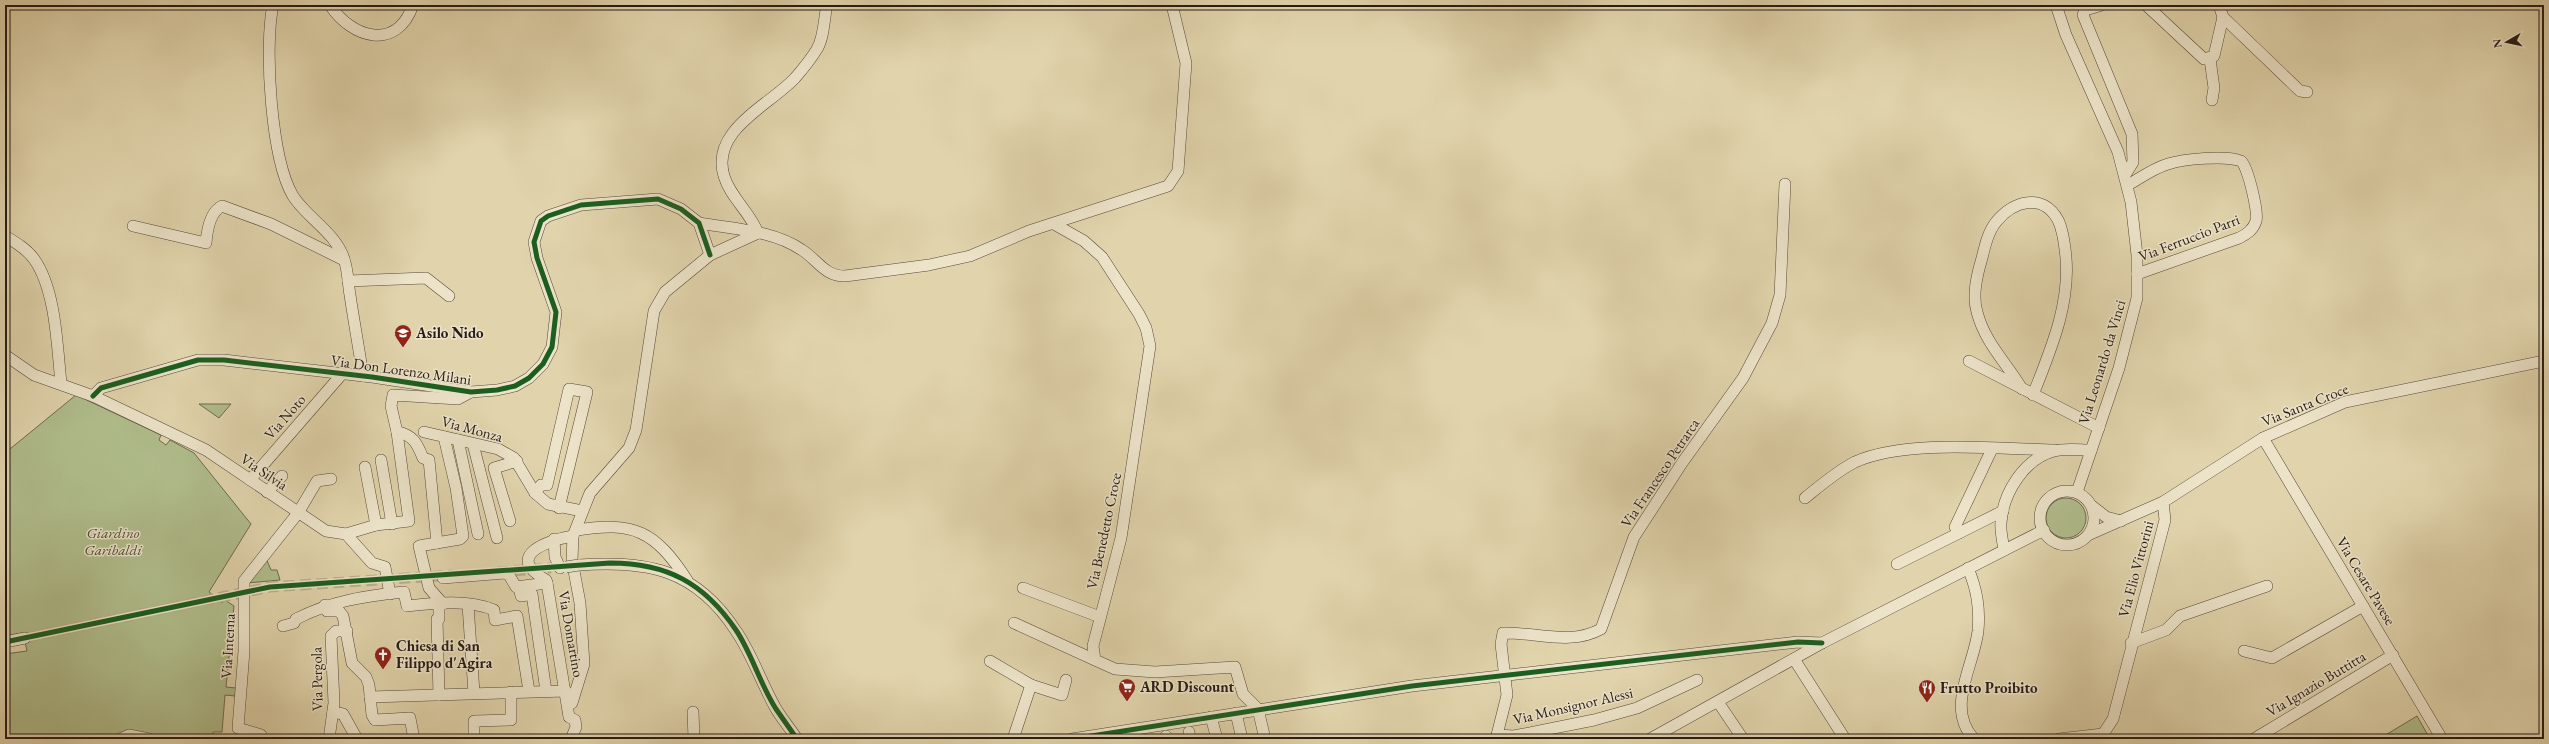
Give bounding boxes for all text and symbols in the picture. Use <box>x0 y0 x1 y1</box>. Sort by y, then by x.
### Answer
north arrow <box>2487 22 2527 62</box>
text: N <box>2489 38 2505 49</box>
street label: Via Ferruccio Parri <box>2136 209 2242 266</box>
street label: Via Leonardo da Vinci <box>2074 297 2130 426</box>
school or university icon: Asilo Nido <box>393 323 413 348</box>
place label: Asilo Nido <box>415 323 484 342</box>
street label: Via Don Lorenzo Milani <box>330 350 473 389</box>
street label: Via Santa Croce <box>2259 378 2351 431</box>
street label: Via Noto <box>260 390 309 443</box>
street label: Via Monza <box>439 411 505 446</box>
street label: Via Francesco Petrarca <box>1616 414 1703 531</box>
street label: Via Silvia <box>237 449 292 494</box>
street label: Via Benedetto Croce <box>1082 471 1125 591</box>
street label: Via Elio Vittorini <box>2114 518 2158 619</box>
park label: Giardino Garibaldi <box>84 523 142 559</box>
street label: Via Cesare Pavese <box>2333 533 2400 628</box>
street label: Via Domartino <box>555 589 588 679</box>
street label: Via Interna <box>216 613 239 679</box>
place label: Chiesa di San Filippo d'Agira <box>396 636 493 672</box>
church icon: Chiesa di San Filippo d'Agira <box>373 645 393 670</box>
street label: Via Ignazio Buttitta <box>2263 646 2369 721</box>
street label: Via Pergola <box>306 647 327 711</box>
supermarket icon: ARD Discount <box>1117 677 1137 702</box>
place label: ARD Discount <box>1139 677 1235 696</box>
restaurant icon: Frutto Proibito <box>1917 678 1937 703</box>
place label: Frutto Proibito <box>1940 678 2038 697</box>
street label: Via Monsignor Alessi <box>1511 682 1635 729</box>

